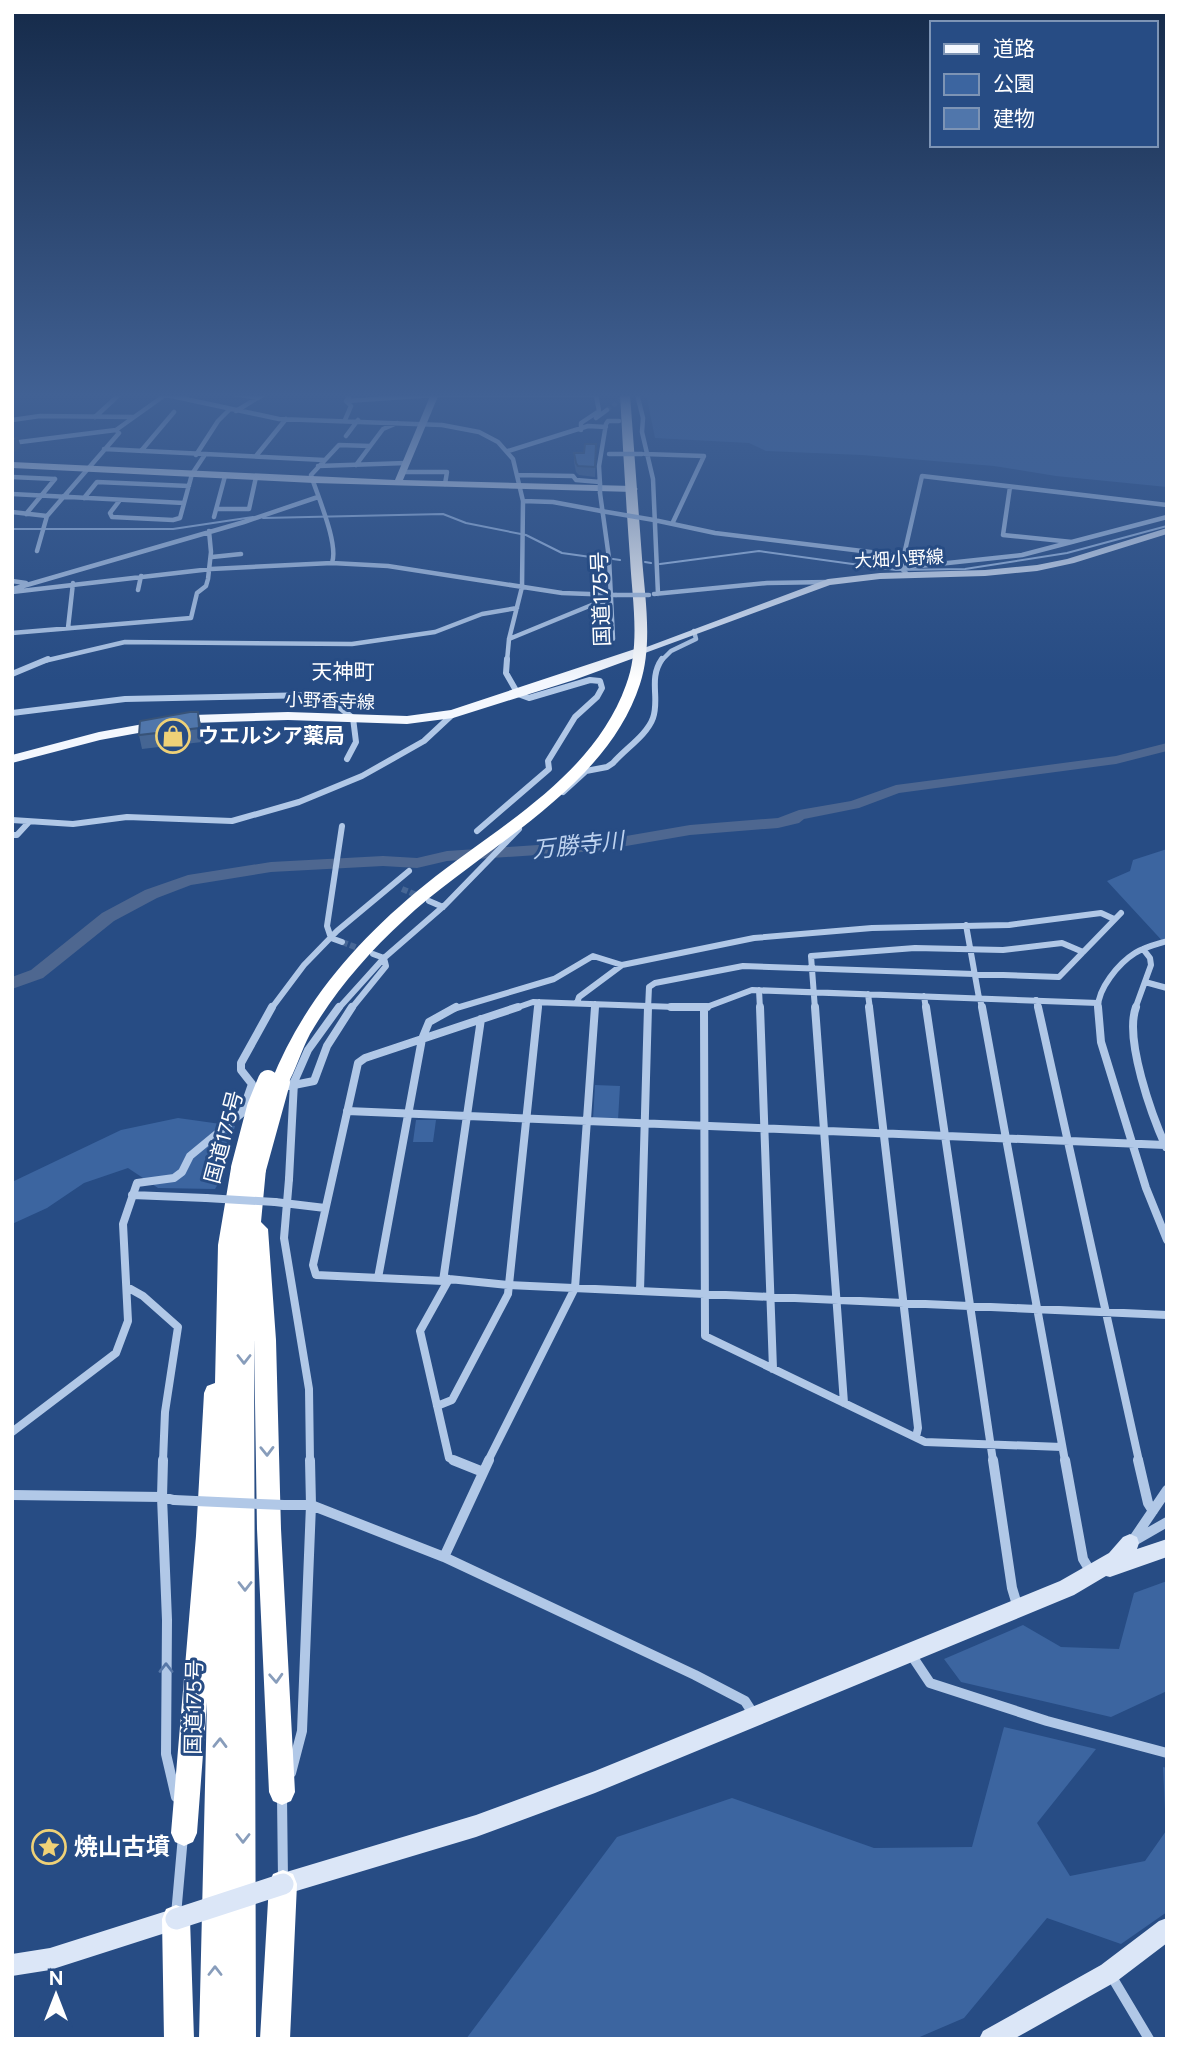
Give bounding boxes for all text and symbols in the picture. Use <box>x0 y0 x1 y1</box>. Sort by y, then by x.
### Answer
legend <box>930 21 1158 147</box>
text: 道路 <box>993 36 1035 61</box>
text: 公園 <box>993 71 1035 96</box>
text: 建物 <box>993 106 1035 131</box>
street label: 大畑小野線 <box>853 546 945 572</box>
street label: 国道175号 <box>586 551 615 647</box>
district label: 天神町 <box>312 659 375 684</box>
street label: 小野香寺線 <box>285 688 375 714</box>
shop icon: ウエルシア薬局 <box>154 717 192 755</box>
place label: ウエルシア薬局 <box>198 723 345 748</box>
water label: 万勝寺川 <box>531 826 628 864</box>
street label: 国道175号 <box>199 1088 248 1186</box>
one-way arrow <box>236 1354 252 1365</box>
one-way arrow <box>260 1446 275 1457</box>
one-way arrow <box>237 1582 253 1592</box>
street label: 国道175号 <box>180 1659 207 1755</box>
one-way arrow <box>158 1663 174 1673</box>
one-way arrow <box>268 1673 283 1684</box>
one-way arrow <box>212 1737 228 1748</box>
place icon: 焼山古墳 <box>30 1828 68 1866</box>
place label: 焼山古墳 <box>74 1832 170 1861</box>
one-way arrow <box>235 1834 251 1844</box>
north arrow <box>21 1960 91 2030</box>
one-way arrow <box>207 1965 223 1975</box>
text: N <box>49 1967 63 1990</box>

